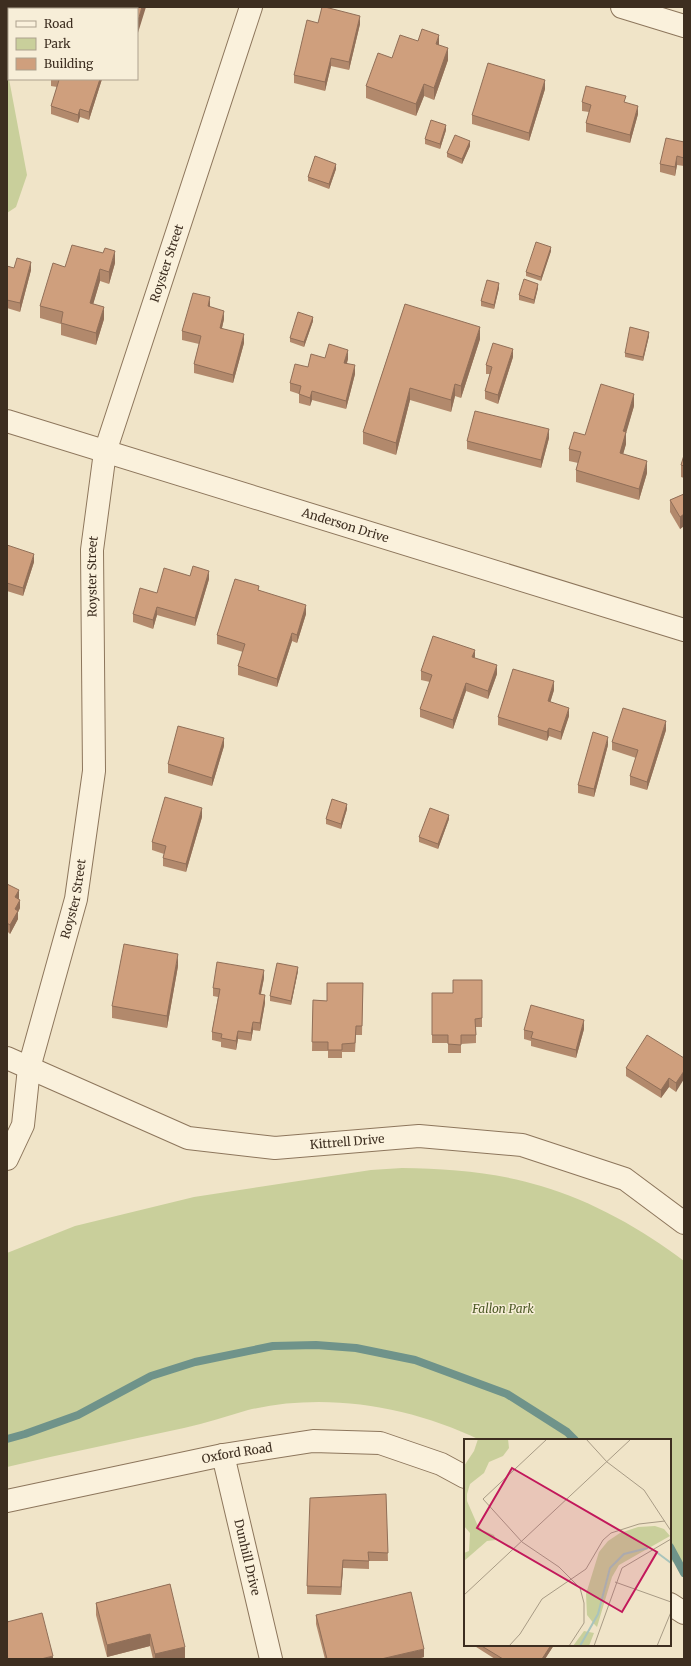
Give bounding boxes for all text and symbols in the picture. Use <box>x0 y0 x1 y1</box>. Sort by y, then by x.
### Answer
legend <box>8 8 138 80</box>
text: Road <box>44 16 73 31</box>
text: Park <box>44 36 71 51</box>
text: Building <box>44 56 94 71</box>
street label: Royster Street <box>147 222 186 304</box>
street label: Anderson Drive <box>299 504 391 545</box>
street label: Royster Street <box>84 535 101 617</box>
street label: Royster Street <box>57 858 89 940</box>
street label: Kittrell Drive <box>309 1131 385 1152</box>
park label: Fallon Park <box>471 1301 534 1316</box>
street label: Oxford Road <box>200 1439 273 1466</box>
inset map <box>464 1439 671 1646</box>
street label: Dunhill Drive <box>231 1517 264 1597</box>

